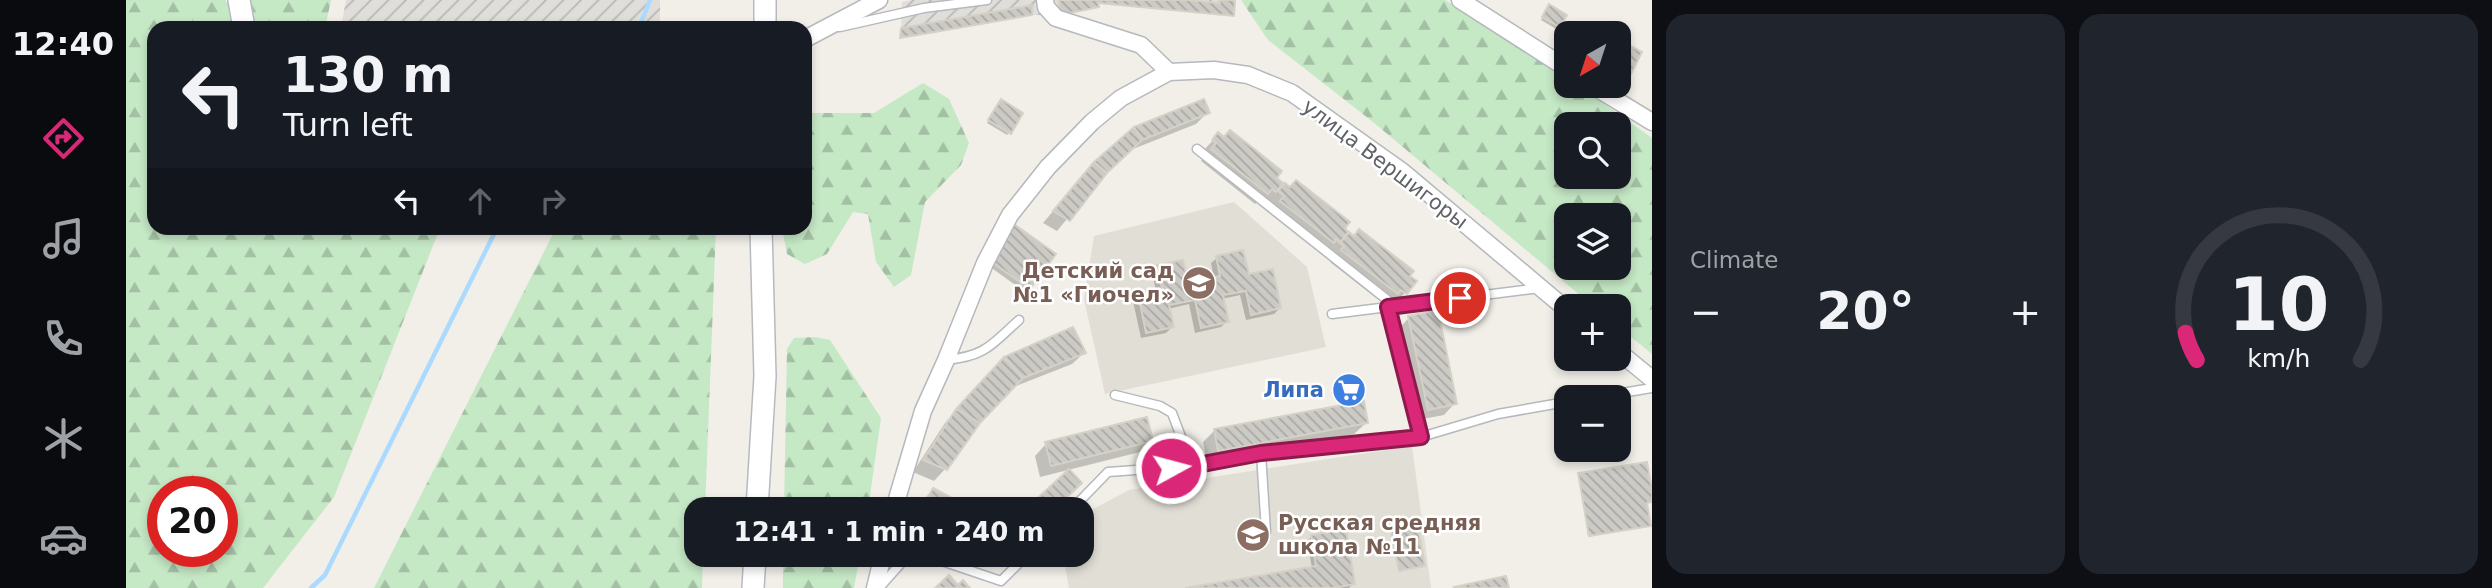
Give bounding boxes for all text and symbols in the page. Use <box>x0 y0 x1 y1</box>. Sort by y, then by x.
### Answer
north arrow <box>1554 21 1631 98</box>
map controls <box>1554 21 1631 462</box>
text: 12:40 <box>12 25 114 63</box>
text: 130 m <box>283 47 453 104</box>
icon: left <box>168 49 259 140</box>
street label: улица Вершигоры <box>1298 94 1472 234</box>
text: Turn left <box>283 106 413 144</box>
button: search <box>1554 112 1631 189</box>
icon: directions <box>39 114 88 163</box>
icon: left <box>388 182 426 220</box>
icon: ahead <box>461 182 499 220</box>
icon: right <box>534 182 572 220</box>
button: layers <box>1554 203 1631 280</box>
icon: music <box>39 214 88 263</box>
text: Climate <box>1690 247 1779 273</box>
place label: Детский сад №1 «Гиочел» <box>1013 259 1174 307</box>
text: 10 <box>2228 262 2329 347</box>
school or university icon: Детский сад №1 «Гиочел» <box>1180 264 1218 302</box>
pin <box>1430 268 1490 328</box>
icon: arrive <box>1441 279 1479 317</box>
text: 20° <box>1816 281 1915 341</box>
text: − <box>1690 290 1722 334</box>
text: + <box>2009 290 2041 334</box>
button: + <box>1554 294 1631 371</box>
icon: phone <box>39 314 88 363</box>
text: km/h <box>2247 344 2310 373</box>
supermarket icon: Липа <box>1330 371 1368 409</box>
place label: Липа <box>1263 378 1324 402</box>
button: − <box>1554 385 1631 462</box>
icon: climate <box>39 414 88 463</box>
position arrow <box>1134 431 1208 505</box>
speed limit sign: 20 <box>147 476 238 567</box>
place label: Русская средняя школа №11 <box>1278 511 1481 559</box>
icon: car <box>39 514 88 563</box>
school or university icon: Русская средняя школа №11 <box>1234 516 1272 554</box>
text: 12:41 · 1 min · 240 m <box>734 517 1044 547</box>

